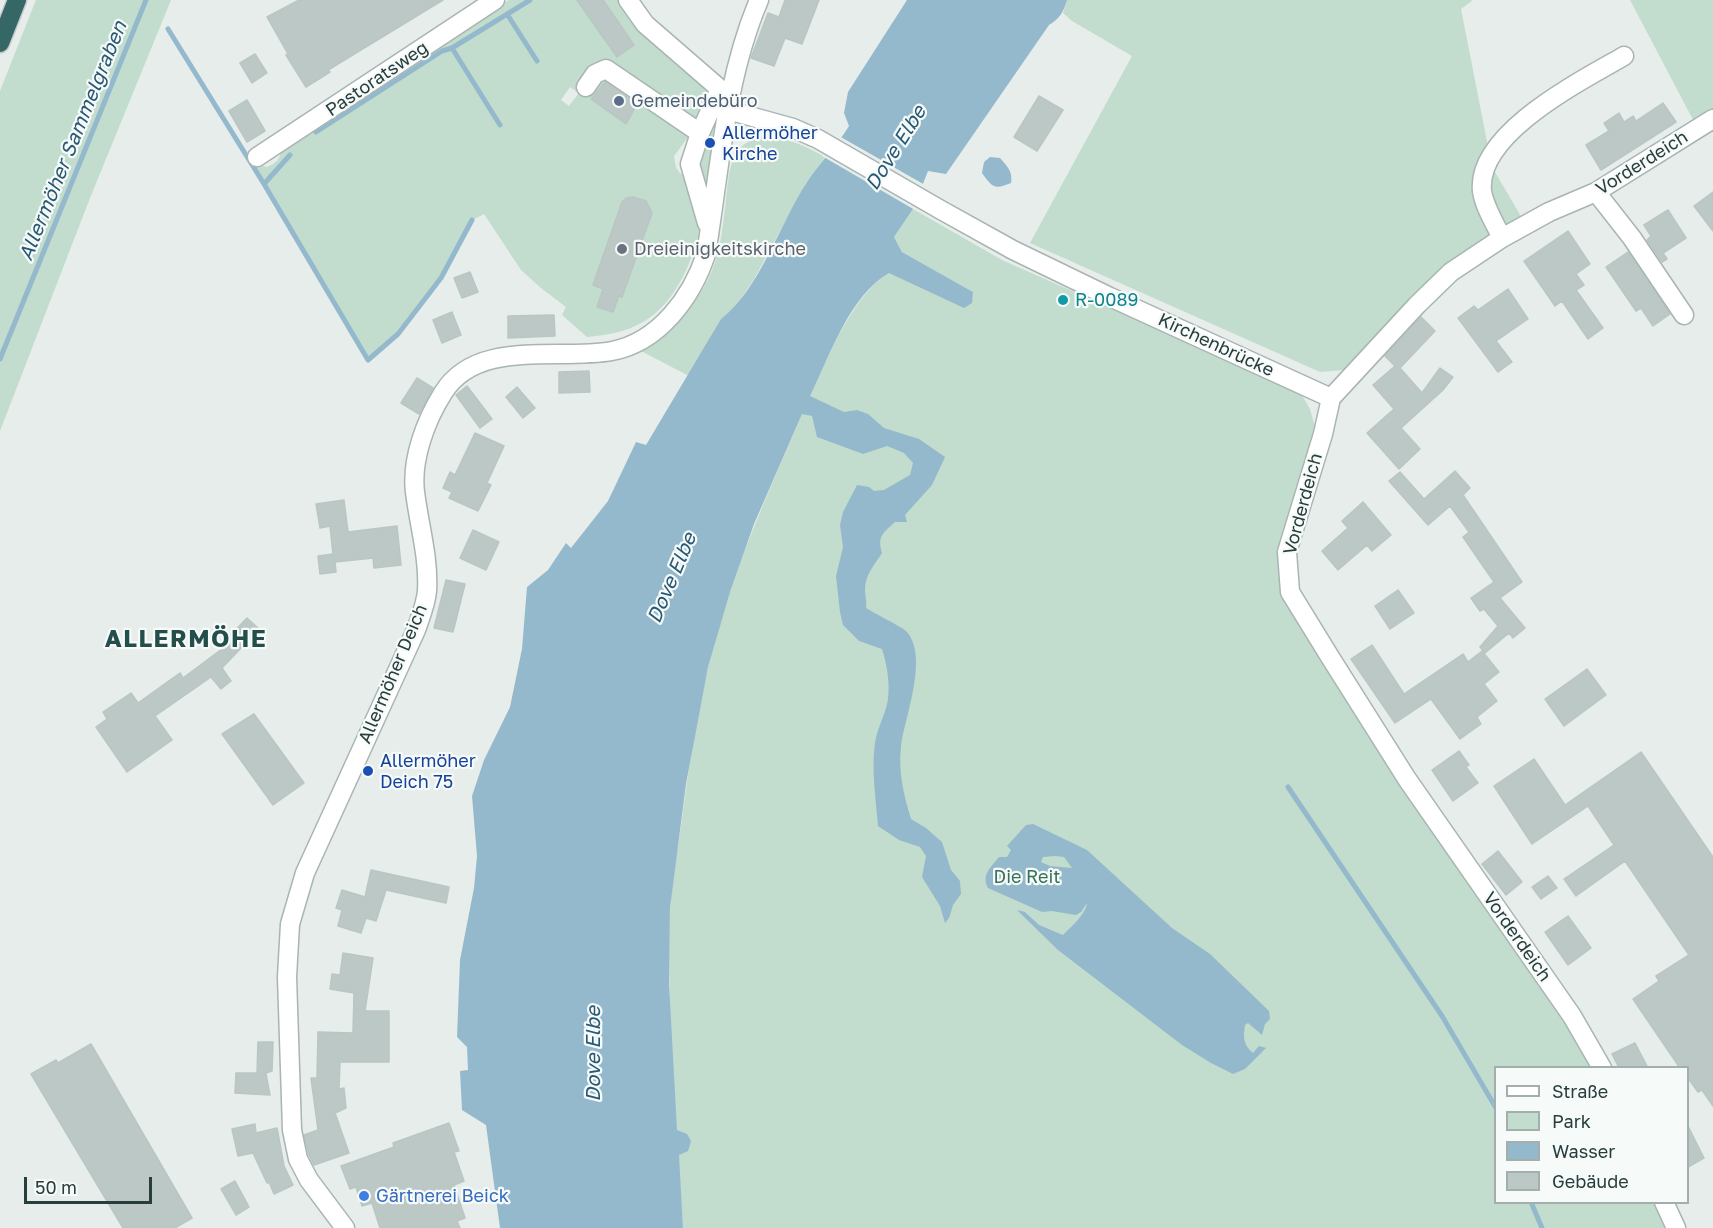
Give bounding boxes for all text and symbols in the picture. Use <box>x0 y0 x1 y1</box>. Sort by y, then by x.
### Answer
water label: Allermöher Sammelgraben <box>14 18 132 264</box>
street label: Pastoratsweg <box>322 37 432 121</box>
place label: Gemeindebüro <box>631 90 758 112</box>
marker: Gemeindebüro <box>612 94 626 108</box>
water label: Dove Elbe <box>861 101 931 195</box>
place label: Allermöher Kirche <box>722 122 818 164</box>
street label: Vorderdeich <box>1592 126 1692 200</box>
marker: Allermöher Kirche <box>703 136 717 150</box>
place label: Dreieinigkeitskirche <box>634 238 806 260</box>
marker: Dreieinigkeitskirche <box>615 242 629 256</box>
place label: R-0089 <box>1075 289 1138 311</box>
marker: R-0089 <box>1056 293 1070 307</box>
street label: Kirchenbrücke <box>1155 309 1277 381</box>
street label: Vorderdeich <box>1279 451 1327 557</box>
water label: Dove Elbe <box>642 529 702 627</box>
street label: Allermöher Deich <box>354 601 432 747</box>
district label: ALLERMÖHE <box>105 625 267 653</box>
place label: Allermöher Deich 75 <box>380 750 476 792</box>
marker: Allermöher Deich 75 <box>361 764 375 778</box>
park label: Die Reit <box>994 866 1060 888</box>
street label: Vorderdeich <box>1478 888 1556 986</box>
water label: Dove Elbe <box>582 1006 606 1102</box>
legend <box>1494 1066 1689 1204</box>
text: Straße <box>1552 1080 1608 1102</box>
text: Park <box>1552 1110 1591 1132</box>
text: Wasser <box>1552 1140 1615 1162</box>
scale bar <box>27 1165 154 1203</box>
text: Gebäude <box>1552 1170 1629 1192</box>
text: 50 m <box>35 1176 77 1198</box>
place label: Gärtnerei Beick <box>376 1185 509 1207</box>
marker: Gärtnerei Beick <box>357 1189 371 1203</box>

